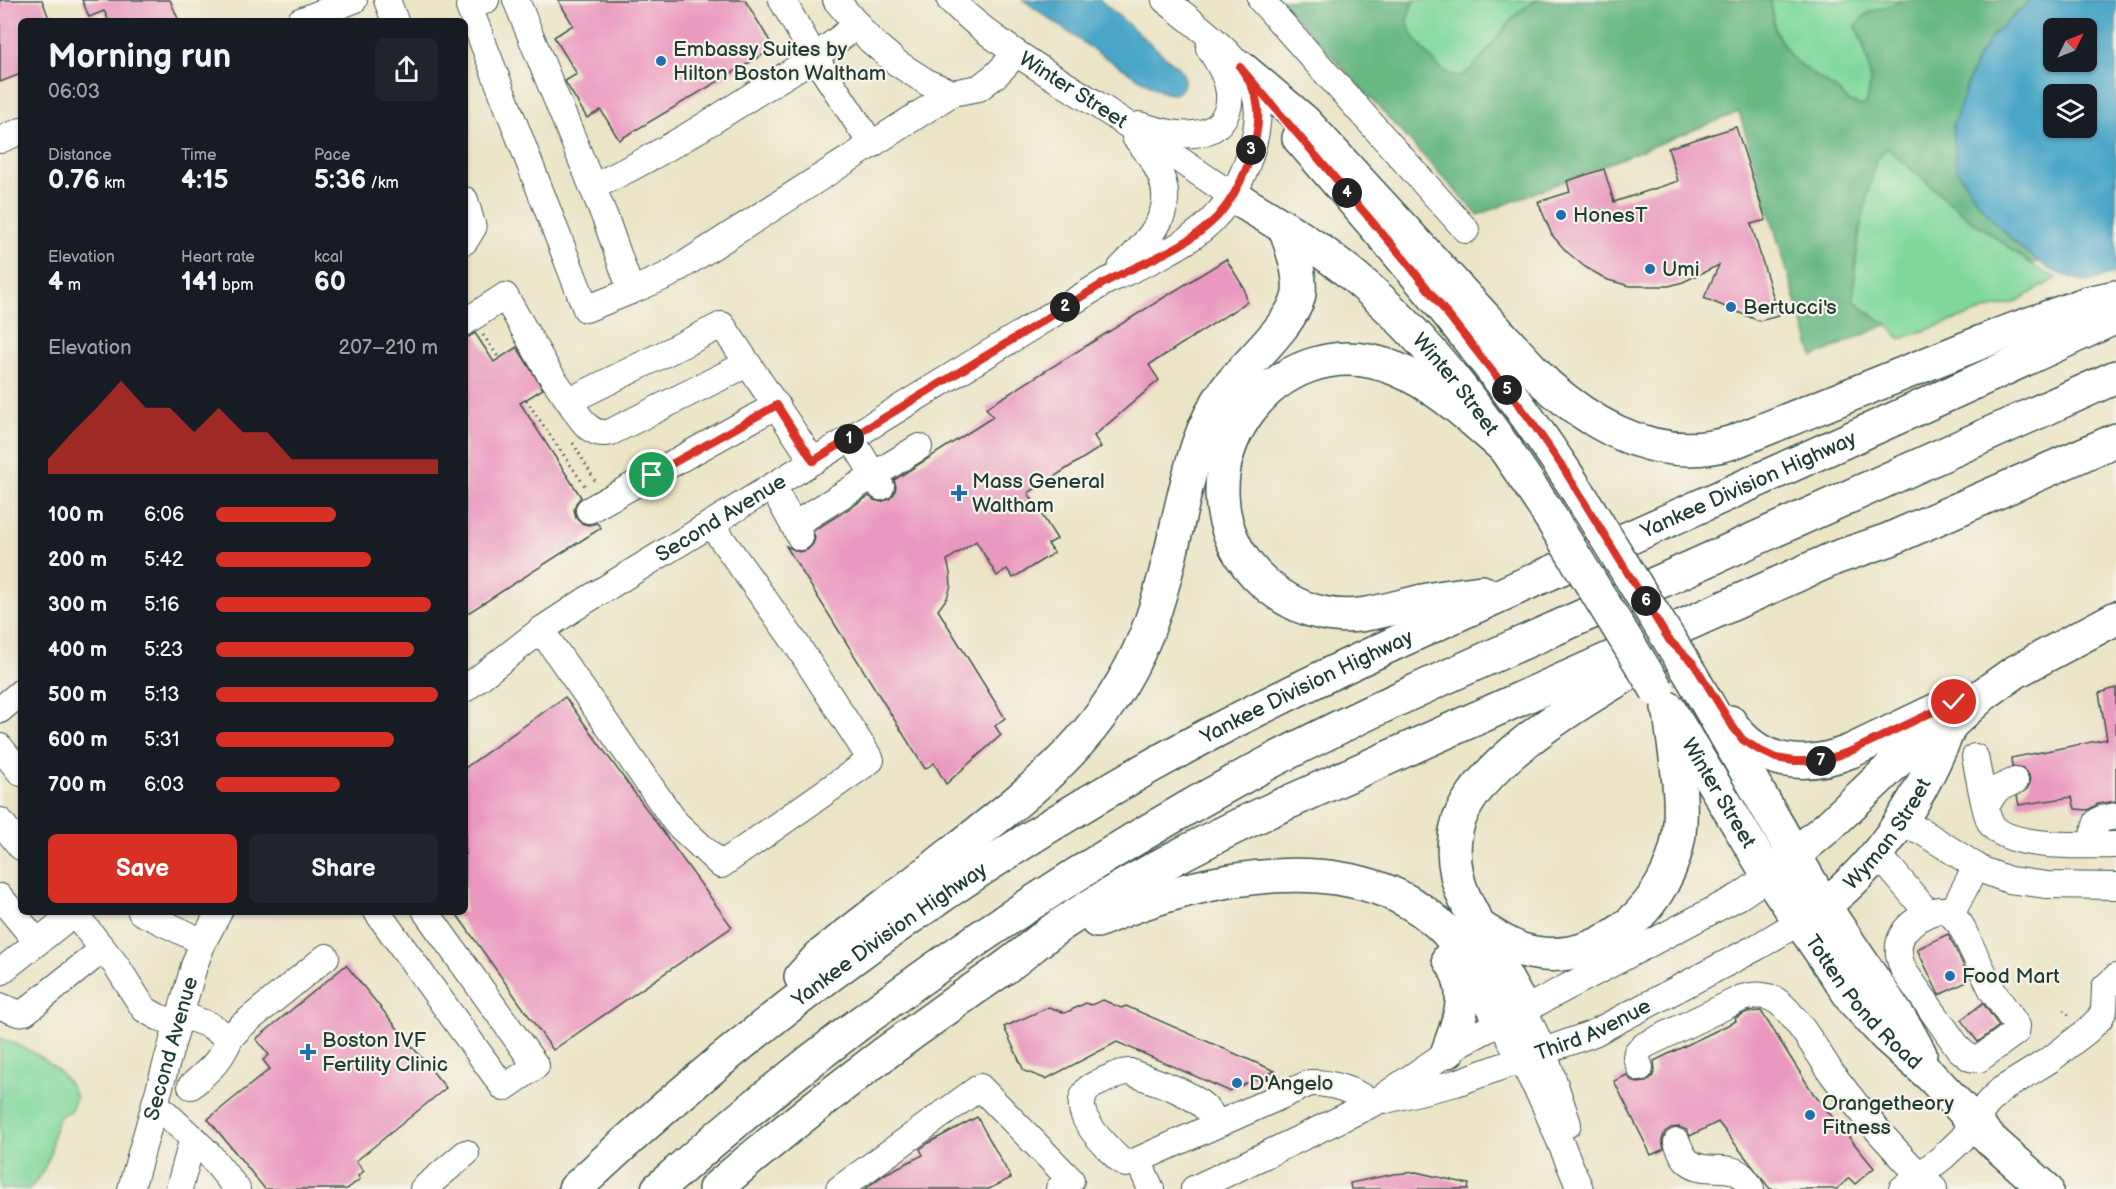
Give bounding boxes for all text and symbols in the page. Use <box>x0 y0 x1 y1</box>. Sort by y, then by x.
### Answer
north arrow <box>2043 18 2097 72</box>
map controls <box>2043 18 2097 138</box>
text: Morning run <box>48 37 231 77</box>
place label: Embassy Suites by Hilton Boston Waltham <box>673 37 886 86</box>
button: share <box>375 38 438 101</box>
street label: Winter Street <box>1015 46 1133 134</box>
marker: Embassy Suites by Hilton Boston Waltham <box>654 54 668 68</box>
text: 06:03 <box>48 80 100 104</box>
button: layers <box>2043 84 2097 138</box>
pin: 3 <box>1236 135 1266 165</box>
text: 3 <box>1246 140 1256 159</box>
text: Distance <box>48 146 112 165</box>
text: Time <box>181 146 216 165</box>
text: Pace <box>314 146 350 165</box>
text: 0.76 <box>48 165 100 196</box>
text: 4:15 <box>181 165 229 196</box>
text: 5:36 <box>314 165 366 196</box>
text: km <box>100 174 125 193</box>
text: /km <box>366 174 399 193</box>
pin: 4 <box>1332 178 1362 208</box>
text: 4 <box>1342 183 1352 202</box>
place label: HonesT <box>1573 203 1648 228</box>
marker: HonesT <box>1554 208 1568 222</box>
text: Elevation <box>48 248 115 267</box>
text: Heart rate <box>181 248 255 267</box>
text: kcal <box>314 248 343 267</box>
place label: Umi <box>1662 257 1700 282</box>
marker: Umi <box>1643 262 1657 276</box>
text: 4 <box>48 267 63 298</box>
text: 141 <box>181 267 218 298</box>
text: 60 <box>314 267 346 298</box>
text: m <box>63 276 81 295</box>
text: bpm <box>218 276 254 295</box>
pin: 2 <box>1050 292 1080 322</box>
place label: Bertucci's <box>1743 295 1837 320</box>
text: 2 <box>1060 297 1070 316</box>
marker: Bertucci's <box>1724 300 1738 314</box>
street label: Winter Street <box>1408 328 1504 441</box>
text: Elevation <box>48 336 131 360</box>
text: 207–210 m <box>339 336 438 360</box>
pin: 5 <box>1492 375 1522 405</box>
text: 5 <box>1502 380 1512 399</box>
pin: 1 <box>834 424 864 454</box>
street label: Yankee Division Highway <box>1636 425 1860 544</box>
text: 1 <box>846 429 852 448</box>
pin <box>626 449 677 500</box>
icon: arrive <box>635 458 668 491</box>
street label: Second Avenue <box>651 468 790 567</box>
place label: Mass General Waltham <box>972 469 1105 518</box>
marker: Mass General Waltham <box>950 484 968 502</box>
text: 100 m <box>48 503 104 527</box>
text: 6:06 <box>144 503 184 527</box>
text: 200 m <box>48 548 107 572</box>
text: 5:42 <box>144 548 184 572</box>
pin: 6 <box>1631 586 1661 616</box>
text: 6 <box>1641 591 1651 610</box>
text: 300 m <box>48 593 107 617</box>
text: 5:16 <box>144 593 179 617</box>
street label: Yankee Division Highway <box>1195 624 1417 750</box>
text: 400 m <box>48 638 107 662</box>
text: 5:23 <box>144 638 183 662</box>
pin <box>1928 676 1979 727</box>
text: 500 m <box>48 683 107 707</box>
text: 5:13 <box>144 683 180 707</box>
icon: check <box>1937 685 1970 718</box>
text: 600 m <box>48 728 108 752</box>
text: 5:31 <box>144 728 180 752</box>
street label: Winter Street <box>1676 733 1762 853</box>
pin: 7 <box>1806 746 1836 776</box>
text: 7 <box>1817 751 1825 770</box>
text: 700 m <box>48 773 106 797</box>
text: 6:03 <box>144 773 184 797</box>
street label: Wyman Street <box>1838 773 1936 895</box>
button: Save <box>48 834 237 903</box>
button: Share <box>249 834 438 903</box>
street label: Yankee Division Highway <box>786 856 992 1013</box>
street label: Totten Pond Road <box>1800 930 1927 1075</box>
place label: Food Mart <box>1962 964 2060 989</box>
marker: Food Mart <box>1943 969 1957 983</box>
street label: Second Avenue <box>138 974 203 1123</box>
street label: Third Avenue <box>1532 993 1655 1066</box>
place label: Boston IVF Fertility Clinic <box>322 1028 448 1077</box>
marker: Boston IVF Fertility Clinic <box>299 1043 317 1061</box>
place label: D'Angelo <box>1249 1071 1334 1096</box>
marker: D'Angelo <box>1230 1076 1244 1090</box>
place label: Orangetheory Fitness <box>1822 1091 1955 1140</box>
marker: Orangetheory Fitness <box>1803 1108 1817 1122</box>

